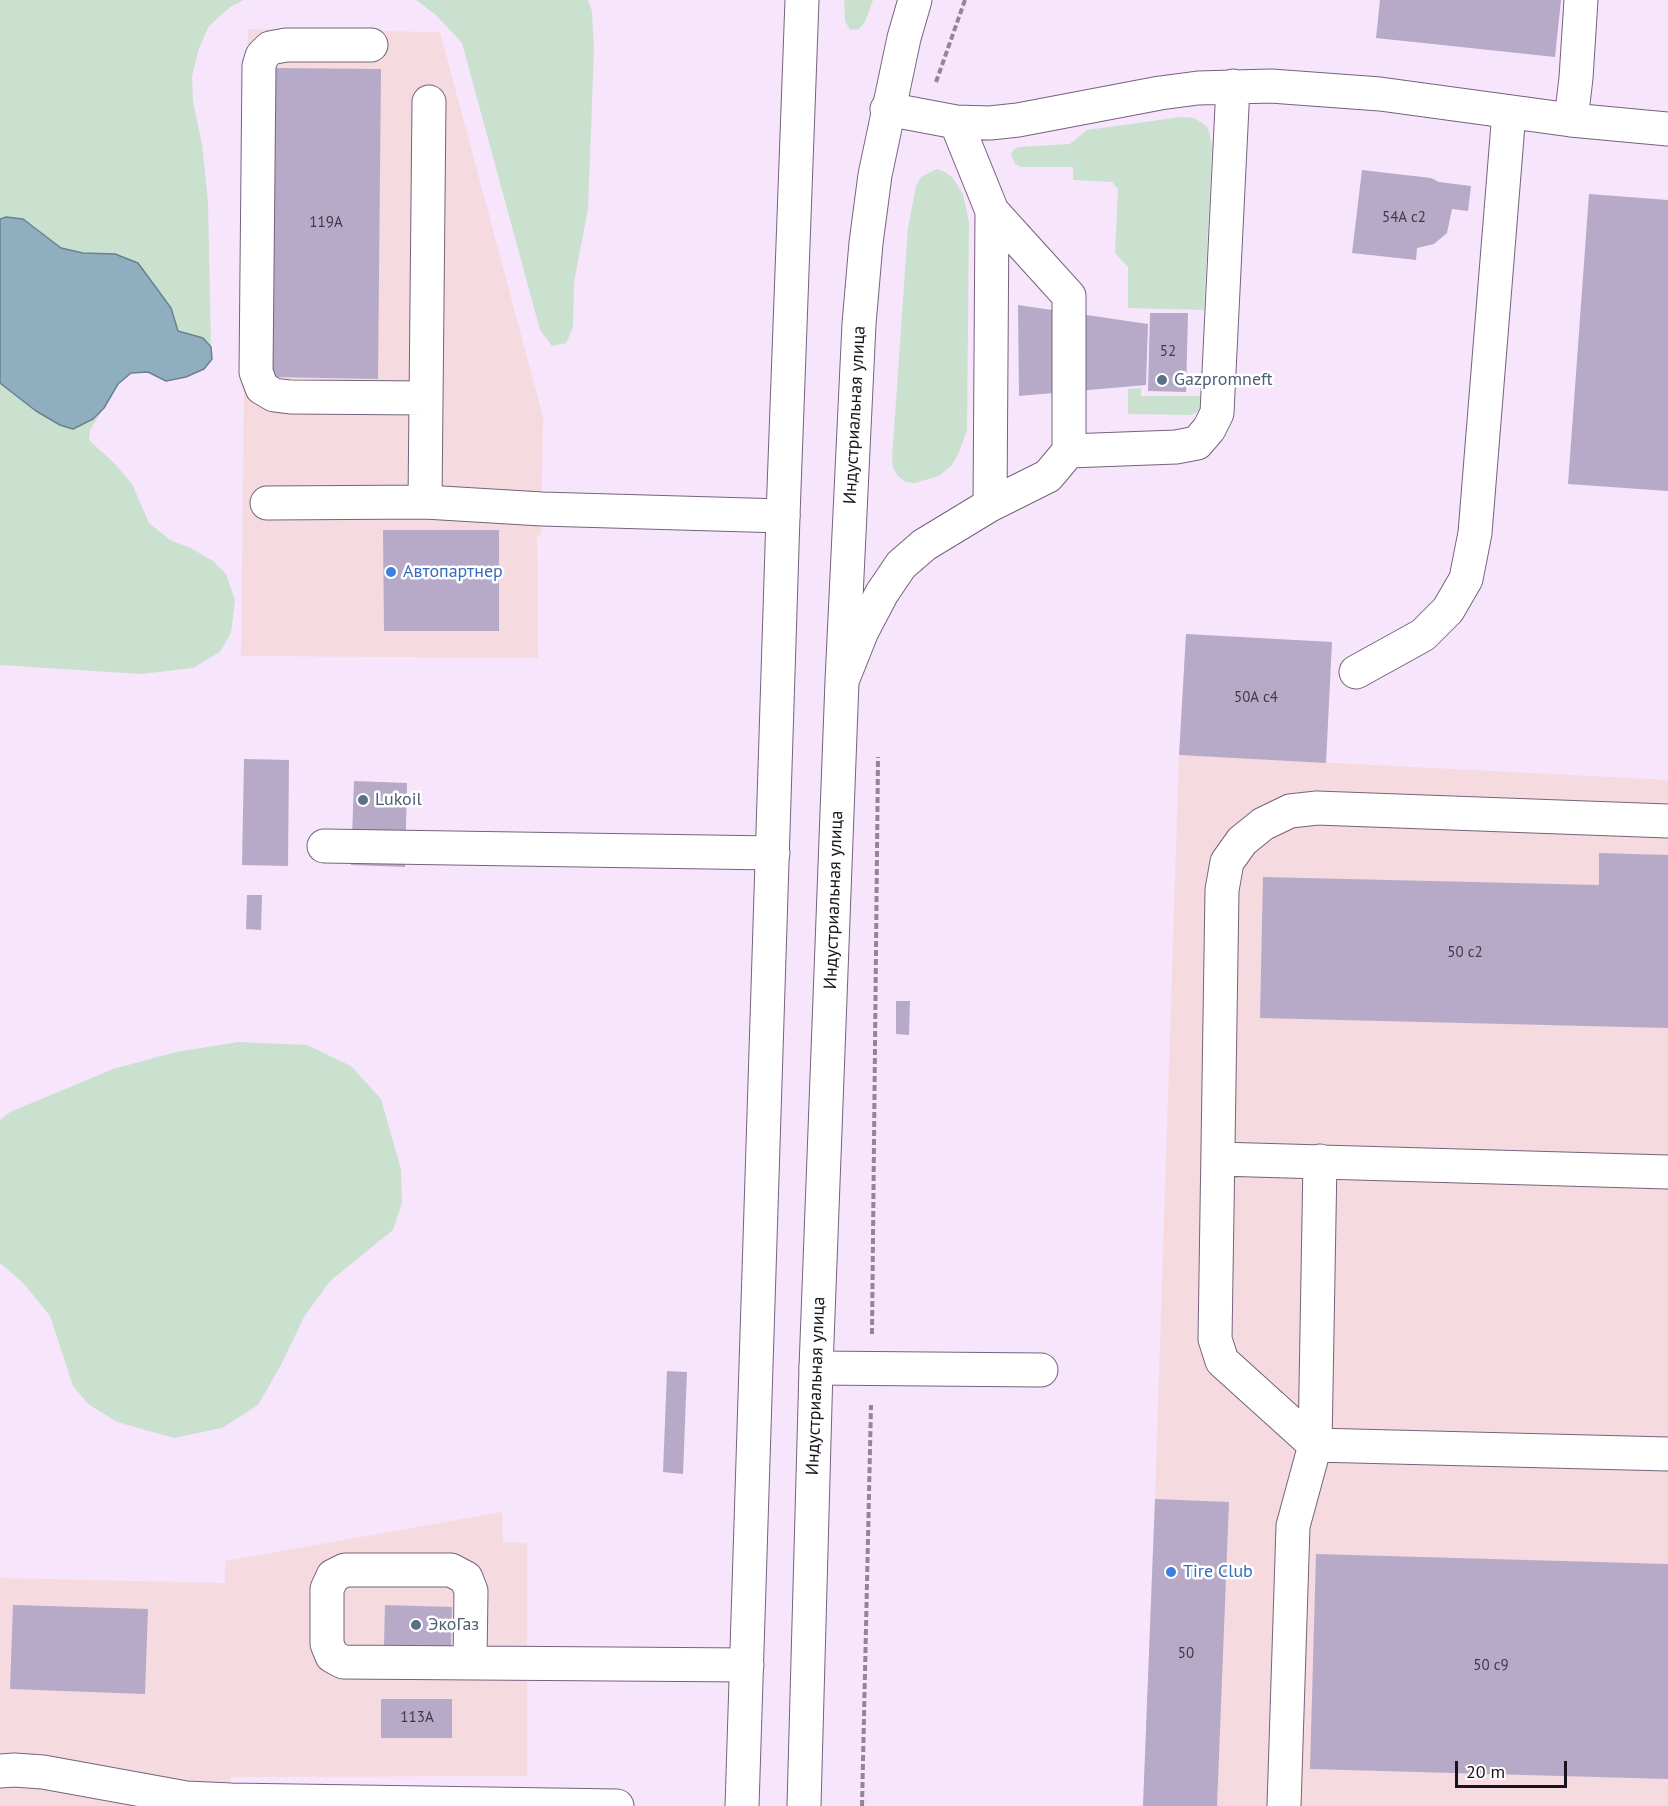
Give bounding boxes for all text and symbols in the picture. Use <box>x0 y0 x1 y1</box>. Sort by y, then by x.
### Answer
house number: 54А с2 <box>1382 209 1426 227</box>
house number: 119А <box>309 214 343 232</box>
street label: Индустриальная улица <box>840 325 870 505</box>
house number: 52 <box>1160 343 1176 361</box>
place label: Gazpromneft <box>1174 369 1273 391</box>
marker: Gazpromneft <box>1155 373 1169 387</box>
place label: Автопартнер <box>403 561 503 583</box>
marker: Автопартнер <box>384 565 398 579</box>
house number: 50А с4 <box>1234 689 1278 707</box>
place label: Lukoil <box>375 789 422 811</box>
marker: Lukoil <box>356 793 370 807</box>
street label: Индустриальная улица <box>820 810 848 990</box>
house number: 50 с2 <box>1447 944 1483 962</box>
street label: Индустриальная улица <box>802 1296 830 1476</box>
place label: Tire Club <box>1183 1561 1253 1583</box>
marker: Tire Club <box>1164 1565 1178 1579</box>
place label: ЭкоГаз <box>428 1614 479 1636</box>
marker: ЭкоГаз <box>409 1618 423 1632</box>
house number: 50 <box>1178 1645 1194 1663</box>
house number: 50 с9 <box>1473 1657 1509 1675</box>
house number: 113А <box>400 1709 434 1727</box>
scale bar <box>1458 1749 1570 1787</box>
text: 20 m <box>1466 1760 1505 1783</box>

